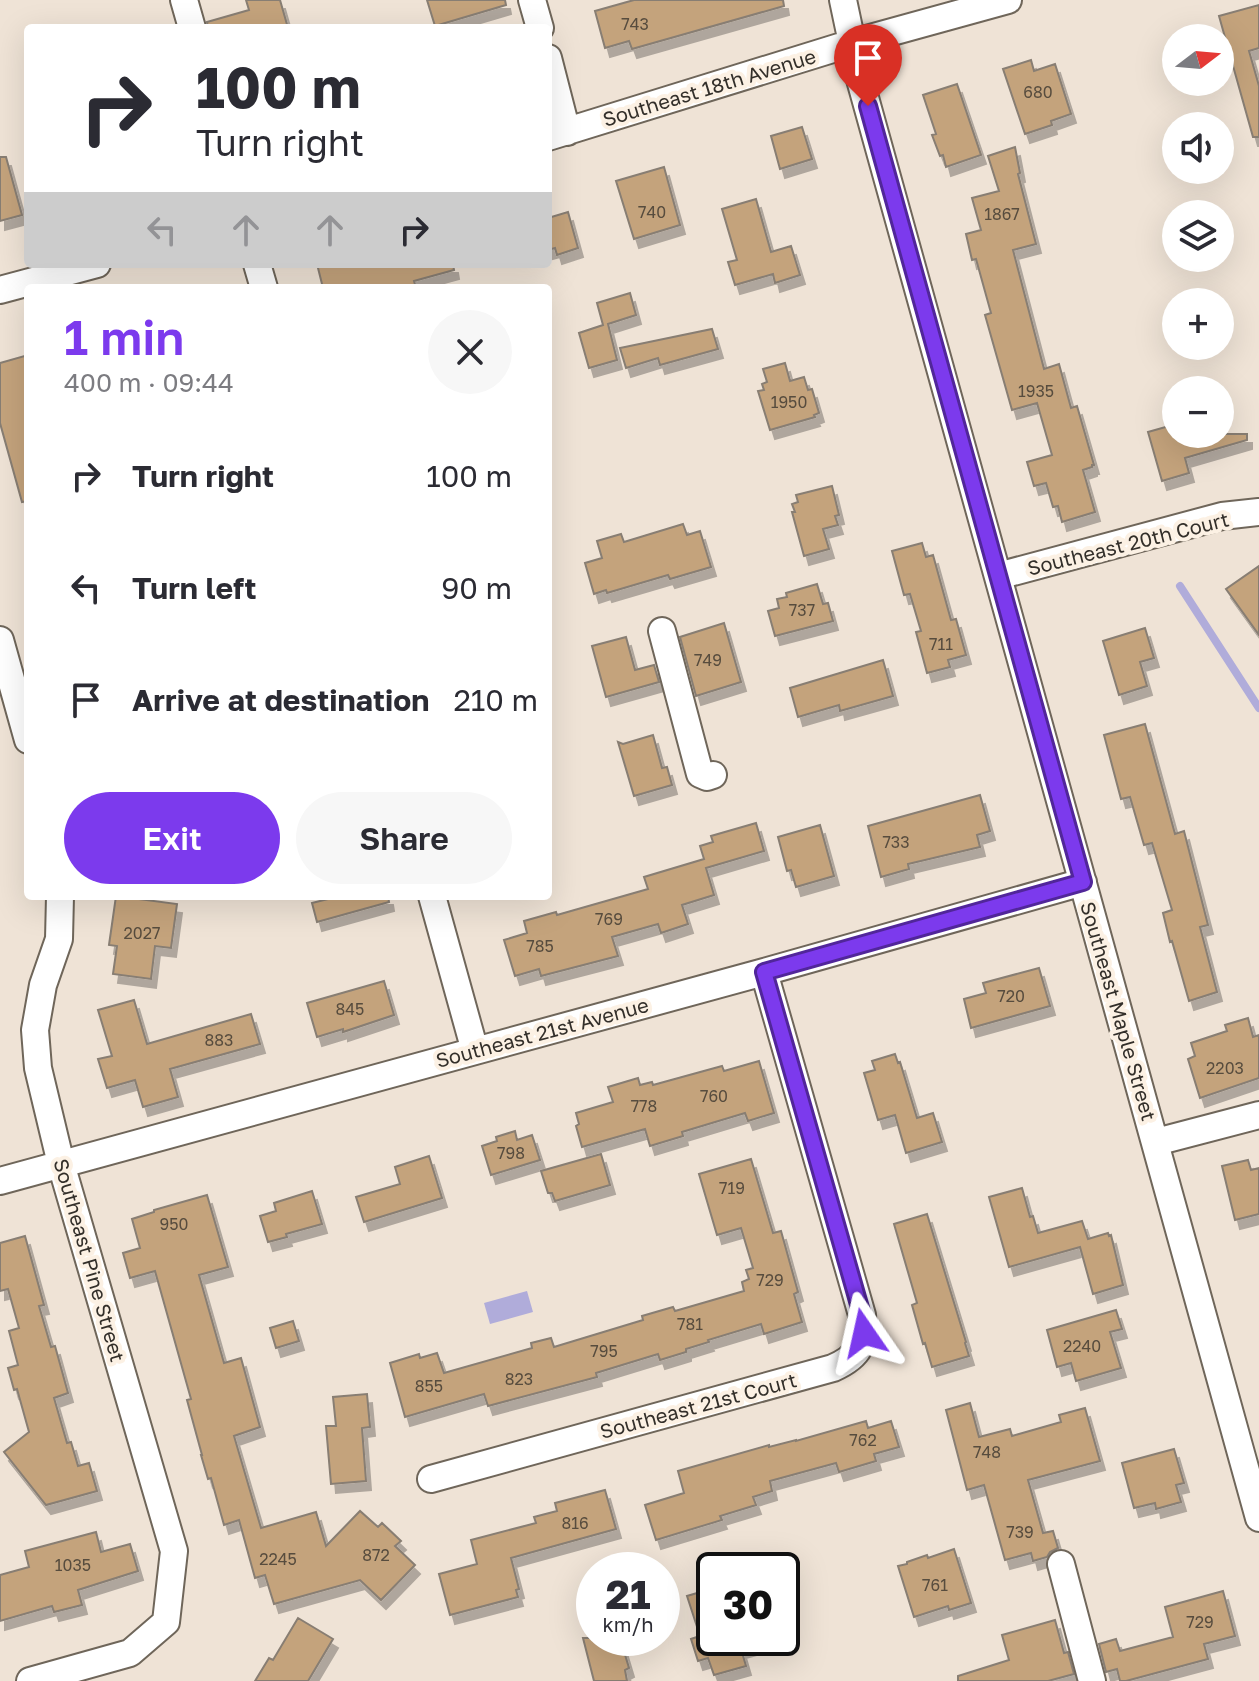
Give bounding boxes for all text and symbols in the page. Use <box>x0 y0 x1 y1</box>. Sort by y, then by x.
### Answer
house number: 743 <box>621 14 649 34</box>
pin <box>834 24 902 106</box>
north arrow <box>1162 24 1234 96</box>
map controls <box>1162 24 1234 448</box>
icon: arrive <box>846 36 890 80</box>
street label: Southeast 18th Avenue <box>600 43 818 131</box>
text: 100 m <box>196 53 361 120</box>
icon: right <box>64 56 168 160</box>
house number: 680 <box>1023 82 1053 102</box>
button: sound <box>1162 112 1234 184</box>
text: Turn right <box>196 121 364 164</box>
button: layers <box>1162 200 1234 272</box>
house number: 740 <box>638 202 666 222</box>
house number: 1867 <box>984 204 1020 224</box>
icon: left <box>140 208 184 252</box>
icon: ahead <box>224 208 268 252</box>
icon: ahead <box>308 208 352 252</box>
icon: right <box>392 208 436 252</box>
button: + <box>1162 288 1234 360</box>
text: 1 min <box>64 308 184 366</box>
button: close <box>428 310 512 394</box>
text: 400 m · 09:44 <box>64 367 234 398</box>
button: − <box>1162 376 1234 448</box>
house number: 1935 <box>1018 381 1054 401</box>
house number: 1950 <box>771 392 807 412</box>
icon: right <box>64 454 108 498</box>
text: Turn right <box>132 458 274 494</box>
text: 100 m <box>426 458 512 494</box>
street label: Southeast 20th Court <box>1025 506 1231 580</box>
icon: left <box>64 566 108 610</box>
text: Turn left <box>132 570 257 606</box>
text: 90 m <box>441 570 512 606</box>
house number: 737 <box>789 600 815 620</box>
house number: 711 <box>929 634 953 654</box>
house number: 749 <box>694 650 722 670</box>
icon: arrive <box>64 678 108 722</box>
text: Arrive at destination <box>132 682 429 718</box>
text: 210 m <box>453 682 538 718</box>
button: Exit <box>64 792 280 884</box>
button: Share <box>296 792 512 884</box>
house number: 733 <box>882 832 910 852</box>
street label: Southeast Maple Street <box>1076 899 1162 1123</box>
house number: 769 <box>595 909 623 929</box>
house number: 2027 <box>124 923 160 943</box>
house number: 785 <box>526 936 554 956</box>
house number: 720 <box>997 986 1025 1006</box>
street label: Southeast 21st Avenue <box>433 992 651 1072</box>
house number: 845 <box>336 999 364 1019</box>
house number: 883 <box>205 1030 233 1050</box>
house number: 2203 <box>1206 1058 1244 1078</box>
house number: 760 <box>700 1086 728 1106</box>
house number: 778 <box>631 1096 657 1116</box>
house number: 798 <box>497 1143 525 1163</box>
street label: Southeast Pine Street <box>49 1156 131 1364</box>
house number: 719 <box>719 1178 745 1198</box>
house number: 950 <box>160 1214 188 1234</box>
house number: 729 <box>756 1270 784 1290</box>
position arrow <box>822 1291 906 1375</box>
house number: 781 <box>677 1314 703 1334</box>
house number: 2240 <box>1063 1336 1101 1356</box>
house number: 795 <box>590 1341 618 1361</box>
street label: Southeast 21st Court <box>597 1367 799 1443</box>
house number: 823 <box>505 1369 533 1389</box>
house number: 855 <box>415 1376 443 1396</box>
house number: 762 <box>849 1430 877 1450</box>
house number: 748 <box>973 1442 1001 1462</box>
house number: 816 <box>561 1513 589 1533</box>
house number: 739 <box>1006 1522 1034 1542</box>
house number: 872 <box>362 1545 390 1565</box>
house number: 2245 <box>259 1549 297 1569</box>
speed limit sign: 30 <box>696 1552 800 1656</box>
house number: 1035 <box>55 1555 91 1575</box>
text: 21 <box>606 1570 651 1618</box>
house number: 761 <box>922 1575 948 1595</box>
text: km/h <box>603 1612 653 1636</box>
house number: 729 <box>1186 1612 1214 1632</box>

